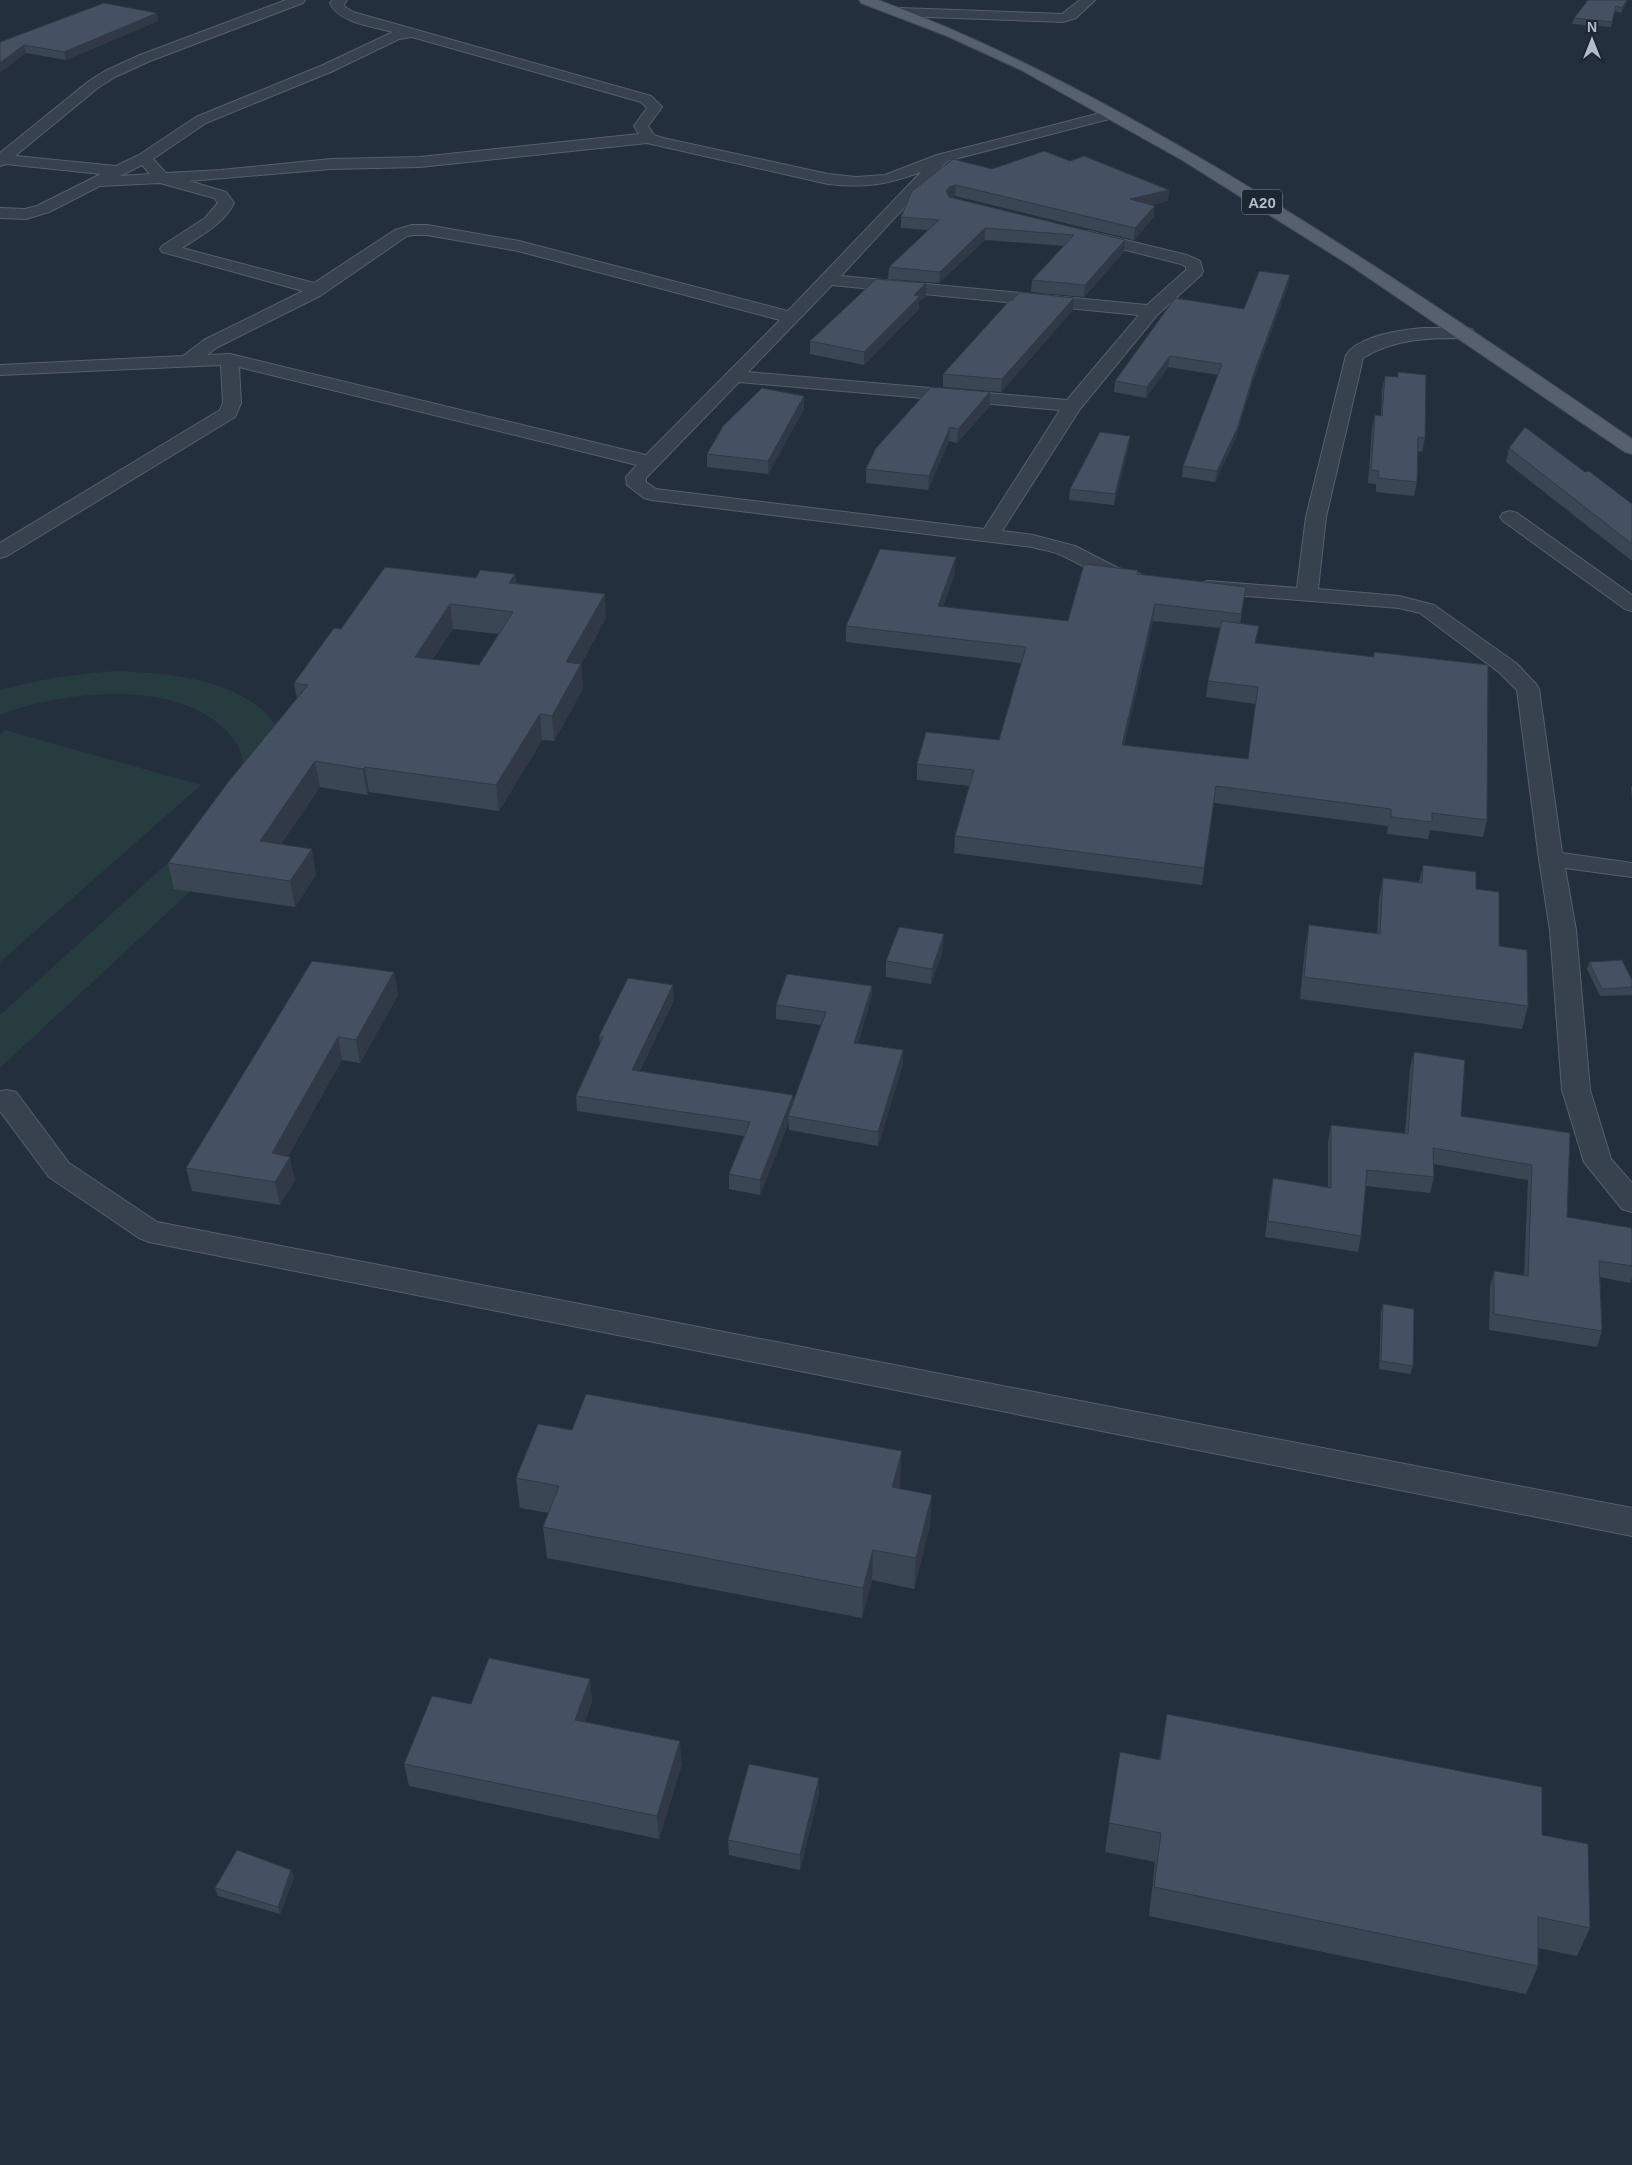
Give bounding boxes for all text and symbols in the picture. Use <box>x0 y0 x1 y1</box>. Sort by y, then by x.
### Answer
north arrow <box>1567 15 1617 65</box>
text: N <box>1587 19 1597 35</box>
road number: A20 <box>1242 190 1282 214</box>

